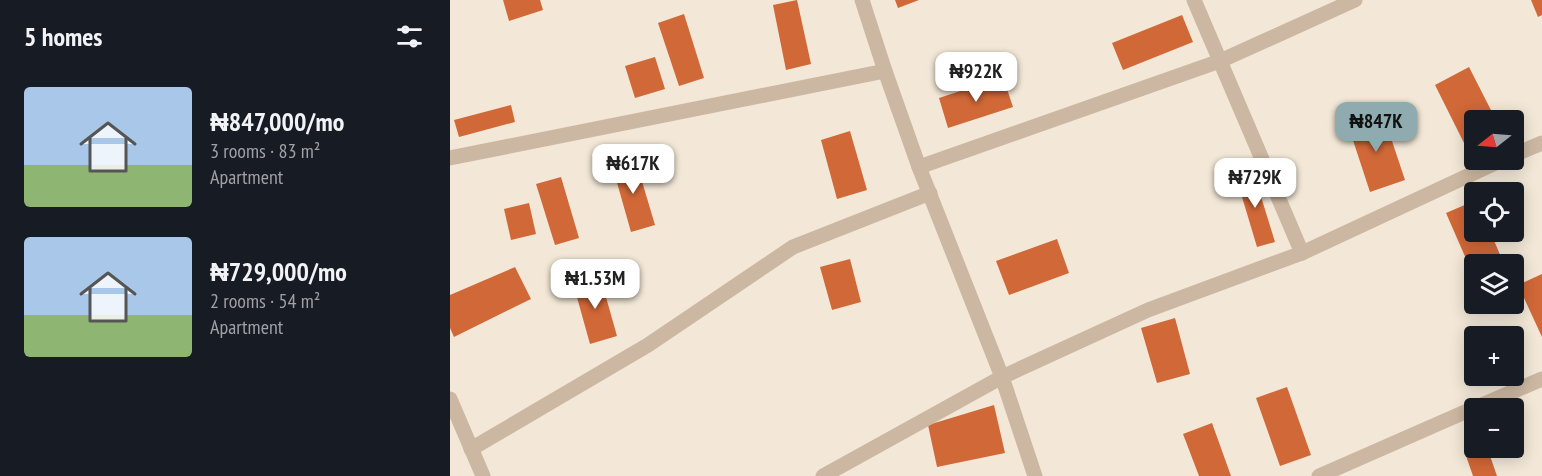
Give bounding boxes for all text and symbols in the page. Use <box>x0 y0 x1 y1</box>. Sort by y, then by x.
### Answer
text: 5 homes <box>24 20 102 53</box>
icon: filters <box>393 20 426 53</box>
pin: ₦922K <box>934 52 1018 103</box>
text: ₦922K <box>949 58 1003 84</box>
pin: ₦847K <box>1334 102 1418 153</box>
text: ₦847,000/mo <box>210 105 344 138</box>
text: ₦847K <box>1349 108 1403 134</box>
north arrow <box>1464 110 1524 170</box>
map controls <box>1464 110 1524 458</box>
icon: home <box>72 111 144 183</box>
text: 3 rooms · 83 m² <box>210 138 320 164</box>
pin: ₦617K <box>591 144 675 195</box>
text: ₦617K <box>606 150 660 176</box>
pin: ₦729K <box>1213 158 1297 209</box>
text: Apartment <box>210 164 283 190</box>
text: ₦729K <box>1228 164 1282 190</box>
button: locate <box>1464 182 1524 242</box>
button: layers <box>1464 254 1524 314</box>
text: ₦729,000/mo <box>210 255 347 288</box>
pin: ₦1.53M <box>546 259 644 310</box>
icon: home <box>72 261 144 333</box>
text: ₦1.53M <box>565 265 625 291</box>
text: 2 rooms · 54 m² <box>210 288 320 314</box>
text: Apartment <box>210 314 283 340</box>
button: + <box>1464 326 1524 386</box>
button: − <box>1464 398 1524 458</box>

